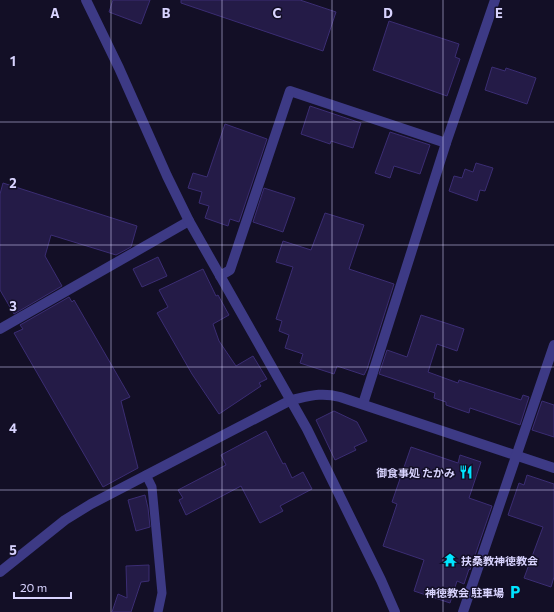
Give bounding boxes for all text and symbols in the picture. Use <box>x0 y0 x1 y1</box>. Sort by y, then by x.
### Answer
text: A <box>50 5 60 21</box>
text: B <box>162 5 171 21</box>
text: C <box>273 5 282 21</box>
text: D <box>383 5 393 21</box>
text: E <box>495 5 503 21</box>
text: 1 <box>10 53 16 69</box>
text: 2 <box>9 175 17 191</box>
text: 3 <box>9 298 17 314</box>
text: 4 <box>9 420 17 436</box>
restaurant icon: 御食事処 たかみ <box>458 464 474 480</box>
place label: 御食事処 たかみ <box>376 466 455 479</box>
text: 5 <box>9 542 17 558</box>
temple icon: 扶桑教神徳教会 <box>442 552 458 568</box>
place label: 扶桑教神徳教会 <box>461 554 538 567</box>
scale bar <box>14 574 71 600</box>
text: 20 m <box>20 580 47 594</box>
parking icon: 神徳教会 駐車場 <box>507 584 523 600</box>
place label: 神徳教会 駐車場 <box>425 586 504 599</box>

